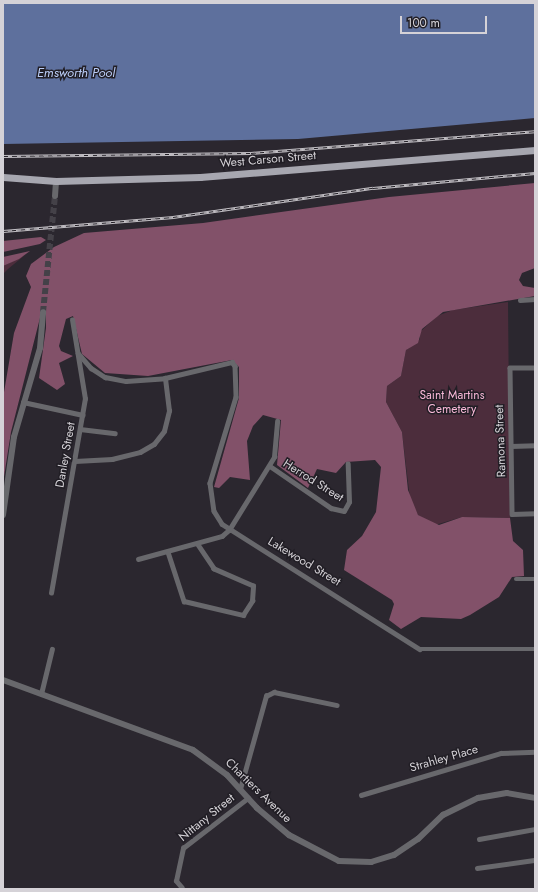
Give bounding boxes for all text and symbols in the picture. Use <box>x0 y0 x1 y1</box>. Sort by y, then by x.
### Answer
scale bar <box>402 8 489 34</box>
text: 100 m <box>407 14 440 32</box>
water label: Emsworth Pool <box>37 65 115 81</box>
street label: West Carson Street <box>219 149 317 171</box>
park label: Saint Martins Cemetery <box>420 389 484 417</box>
street label: Ramona Street <box>493 404 509 478</box>
street label: Danley Street <box>53 421 79 489</box>
street label: Herrod Street <box>280 457 346 505</box>
street label: Lakewood Street <box>265 535 343 589</box>
street label: Strahley Place <box>408 742 480 776</box>
street label: Chartiers Avenue <box>222 756 294 826</box>
street label: Nittany Street <box>176 791 238 845</box>

